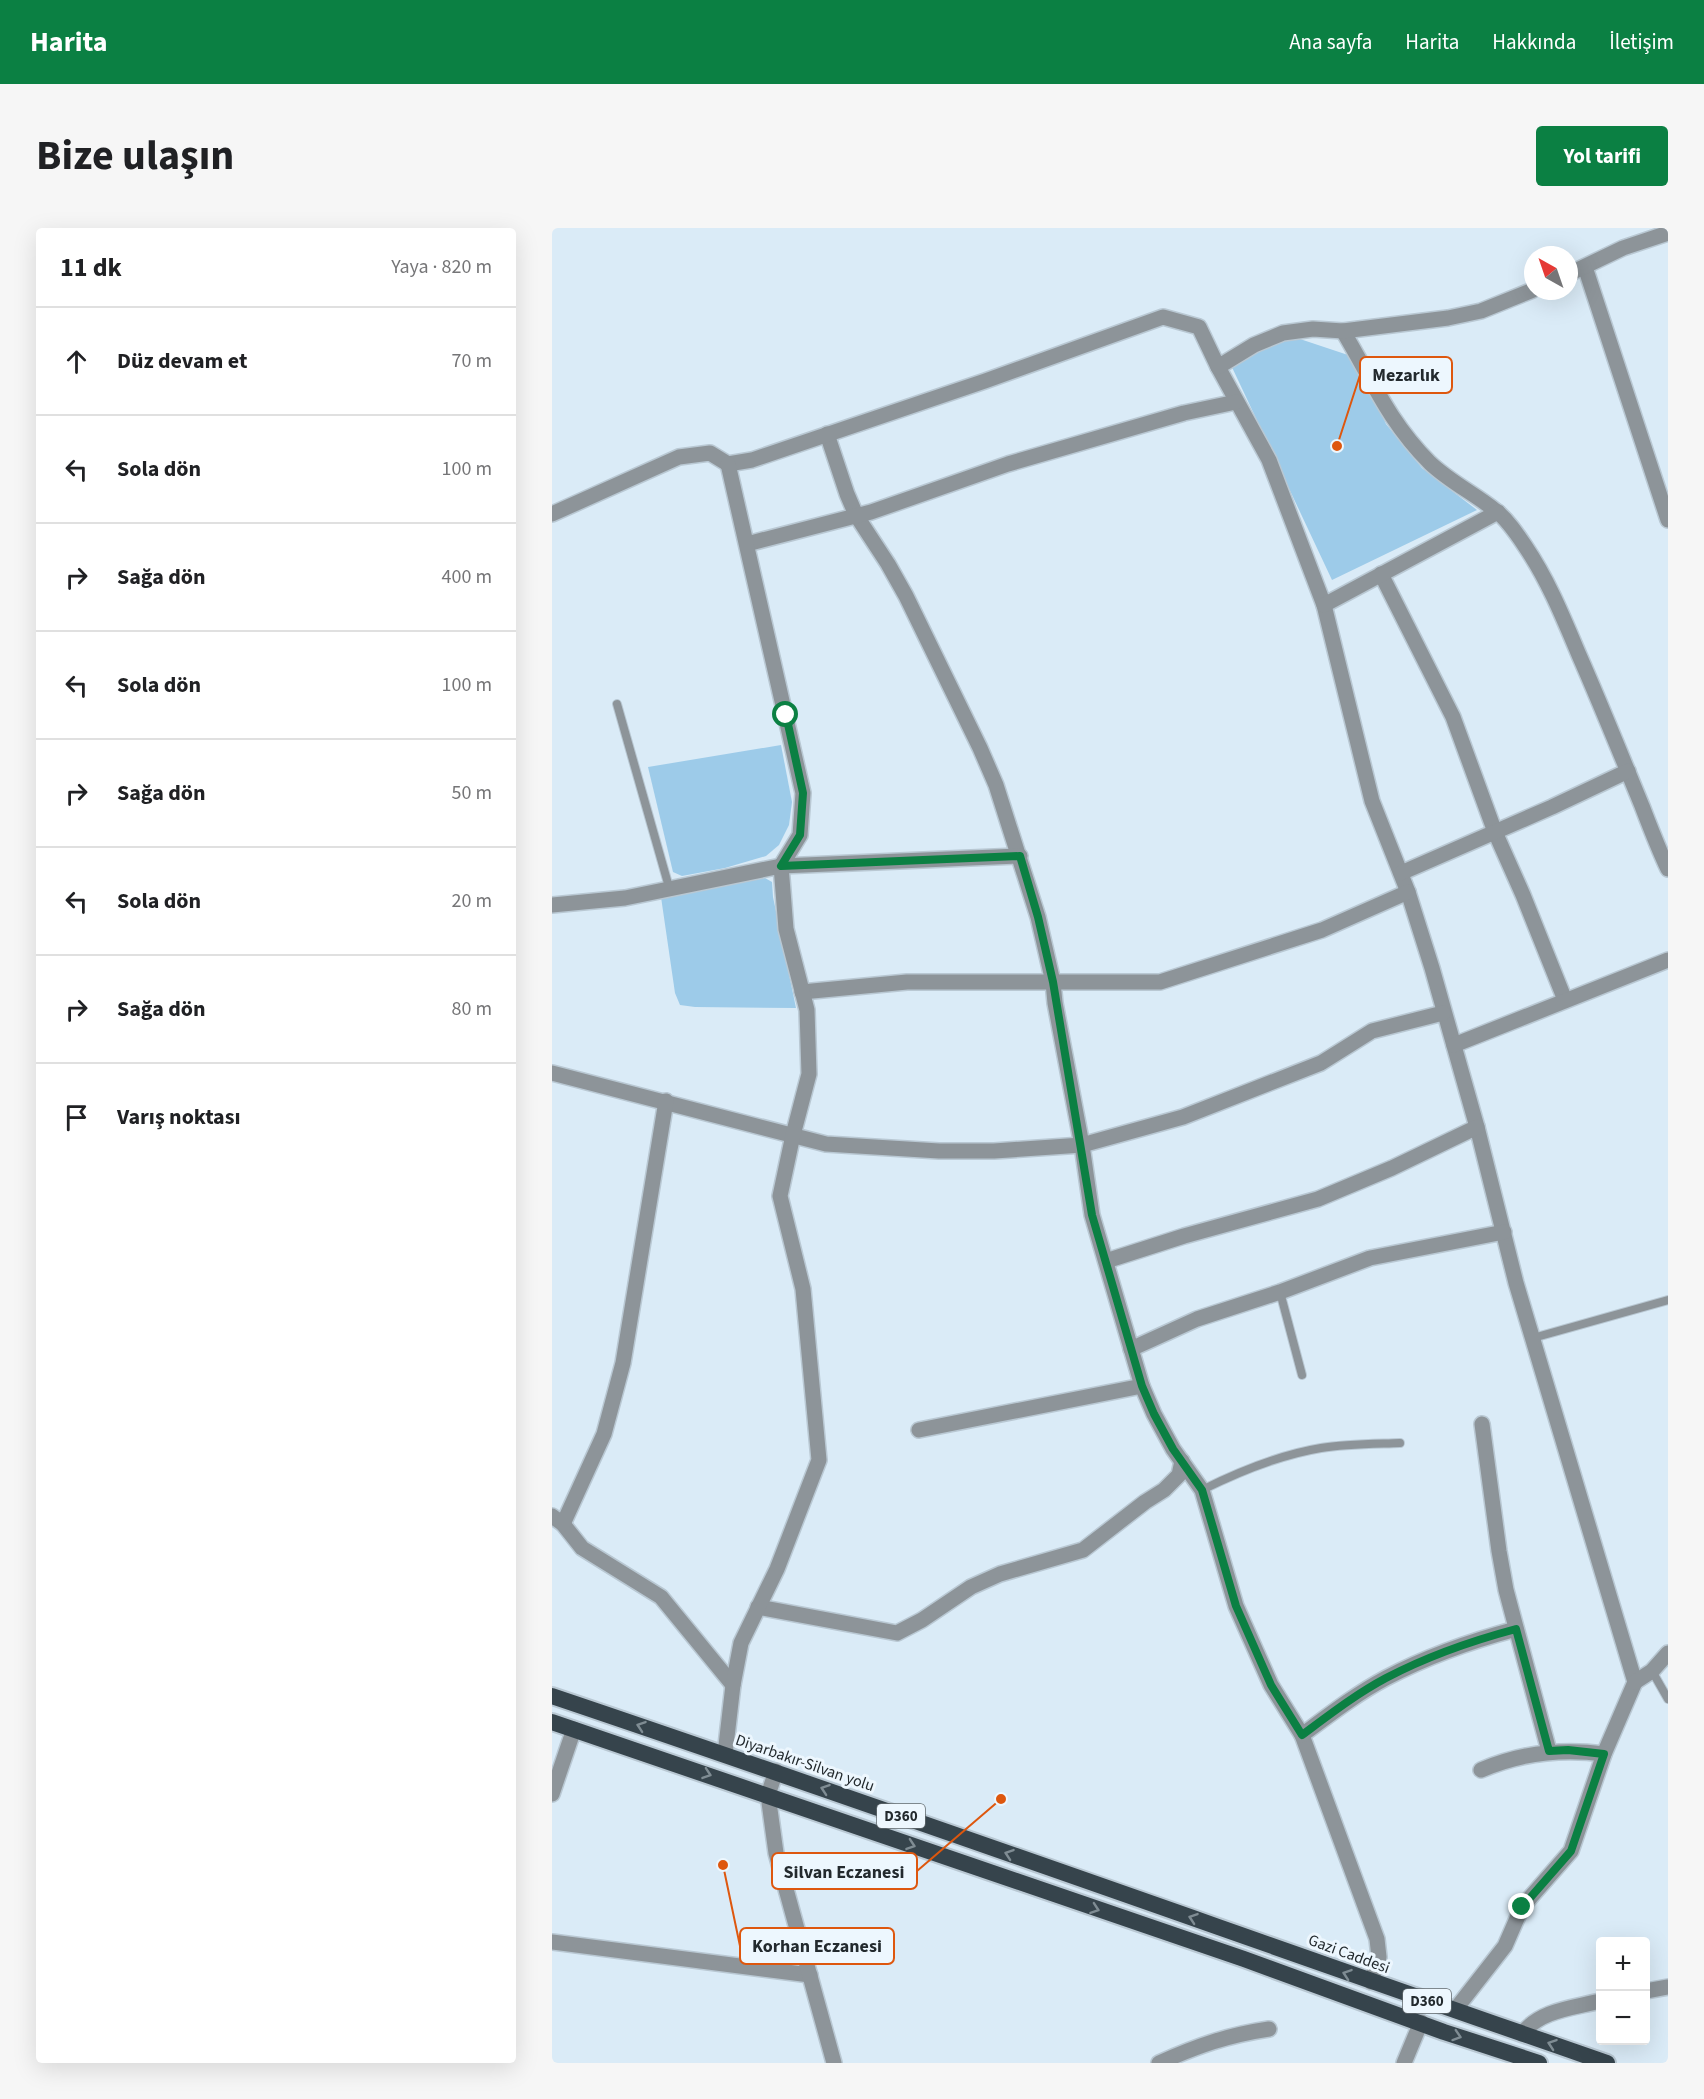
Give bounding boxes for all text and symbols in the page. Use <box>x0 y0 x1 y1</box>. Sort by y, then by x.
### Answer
text: Harita <box>30 22 107 62</box>
text: Ana sayfa <box>1289 27 1372 57</box>
text: Harita <box>1405 27 1459 57</box>
text: Hakkında <box>1492 27 1576 57</box>
text: İletişim <box>1609 27 1674 57</box>
text: Bize ulaşın <box>36 126 234 186</box>
button: Yol tarifi <box>1536 126 1668 186</box>
north arrow <box>1524 246 1578 300</box>
text: 11 dk <box>60 249 122 286</box>
text: Yaya · 820 m <box>391 253 492 281</box>
icon: ahead <box>60 345 93 378</box>
text: Düz devam et <box>117 345 247 377</box>
text: 70 m <box>452 347 492 375</box>
callout: Mezarlık <box>1360 357 1452 393</box>
text: Mezarlık <box>1372 363 1440 388</box>
icon: left <box>60 453 93 486</box>
text: Sola dön <box>117 453 201 485</box>
text: 100 m <box>442 455 492 483</box>
icon: right <box>60 561 93 594</box>
text: Sağa dön <box>117 561 206 593</box>
text: 400 m <box>442 563 492 591</box>
icon: left <box>60 669 93 702</box>
text: Sola dön <box>117 669 201 701</box>
text: 100 m <box>442 671 492 699</box>
route start <box>772 701 798 727</box>
icon: right <box>60 777 93 810</box>
text: Sağa dön <box>117 777 206 809</box>
text: 50 m <box>452 779 492 807</box>
icon: left <box>60 885 93 918</box>
text: Sola dön <box>117 885 201 917</box>
text: 20 m <box>452 887 492 915</box>
icon: right <box>60 993 93 1026</box>
text: Sağa dön <box>117 993 206 1025</box>
text: 80 m <box>452 995 492 1023</box>
icon: arrive <box>60 1101 93 1134</box>
text: Varış noktası <box>117 1101 241 1133</box>
one-way arrow <box>636 1721 647 1733</box>
street label: Diyarbakır-Silvan yolu <box>733 1729 877 1797</box>
one-way arrow <box>701 1767 712 1779</box>
one-way arrow <box>820 1783 831 1796</box>
road number: D360 <box>877 1804 925 1828</box>
one-way arrow <box>905 1837 916 1850</box>
one-way arrow <box>1004 1848 1015 1861</box>
callout: Silvan Eczanesi <box>772 1853 917 1889</box>
text: Silvan Eczanesi <box>784 1860 904 1885</box>
route end <box>1508 1893 1534 1919</box>
one-way arrow <box>1089 1901 1100 1914</box>
one-way arrow <box>1188 1913 1199 1926</box>
callout: Korhan Eczanesi <box>740 1928 894 1964</box>
street label: Gazi Caddesi <box>1305 1929 1393 1979</box>
text: Korhan Eczanesi <box>752 1934 882 1959</box>
map controls <box>1596 1937 1650 2045</box>
button: + <box>1596 1937 1650 1991</box>
one-way arrow <box>1343 1968 1353 1981</box>
road number: D360 <box>1403 1989 1451 2013</box>
button: − <box>1596 1991 1650 2045</box>
one-way arrow <box>1451 2029 1462 2041</box>
one-way arrow <box>1547 2038 1558 2051</box>

